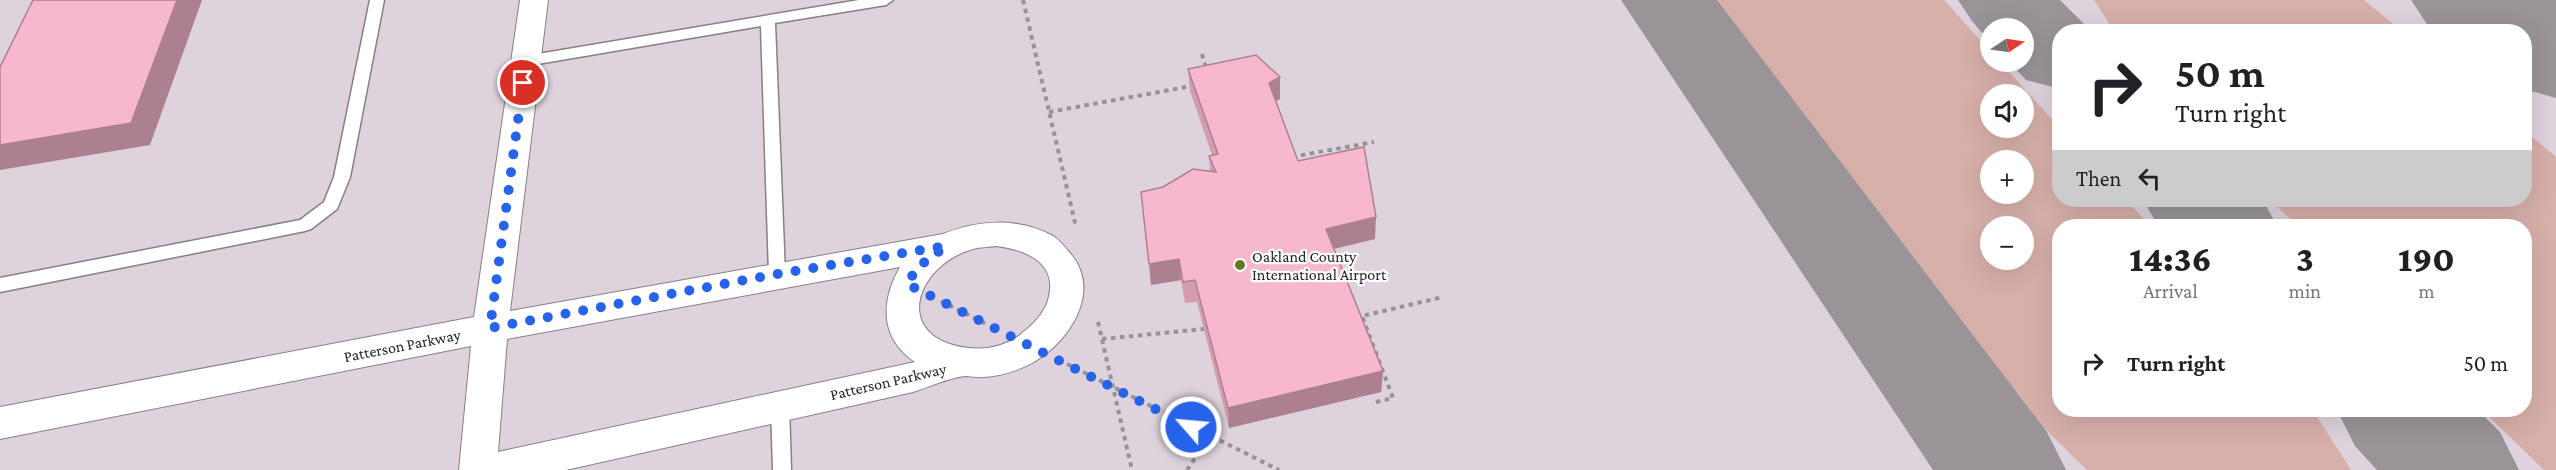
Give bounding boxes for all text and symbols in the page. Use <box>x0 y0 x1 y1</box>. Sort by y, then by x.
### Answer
north arrow <box>1980 18 2034 72</box>
map controls <box>1980 18 2034 270</box>
icon: right <box>2076 48 2154 126</box>
text: 50 m <box>2175 49 2265 96</box>
pin <box>497 57 548 108</box>
icon: arrive <box>506 66 539 99</box>
button: sound <box>1980 84 2034 138</box>
text: Turn right <box>2175 98 2286 128</box>
button: + <box>1980 150 2034 204</box>
icon: left <box>2133 162 2166 195</box>
text: Then <box>2076 166 2121 191</box>
button: − <box>1980 216 2034 270</box>
text: 14:36 <box>2129 239 2212 279</box>
text: 3 <box>2296 239 2314 279</box>
text: 190 <box>2398 239 2455 279</box>
place label: Oakland County International Airport <box>1252 248 1387 284</box>
marker: Oakland County International Airport <box>1233 258 1247 272</box>
text: Arrival <box>2143 280 2198 302</box>
text: min <box>2289 280 2321 302</box>
text: m <box>2418 280 2434 302</box>
street label: Patterson Parkway <box>342 326 463 366</box>
icon: right <box>2076 347 2109 380</box>
text: Turn right <box>2127 351 2225 376</box>
text: 50 m <box>2463 351 2508 376</box>
street label: Patterson Parkway <box>828 360 949 404</box>
position arrow <box>1159 395 1223 459</box>

